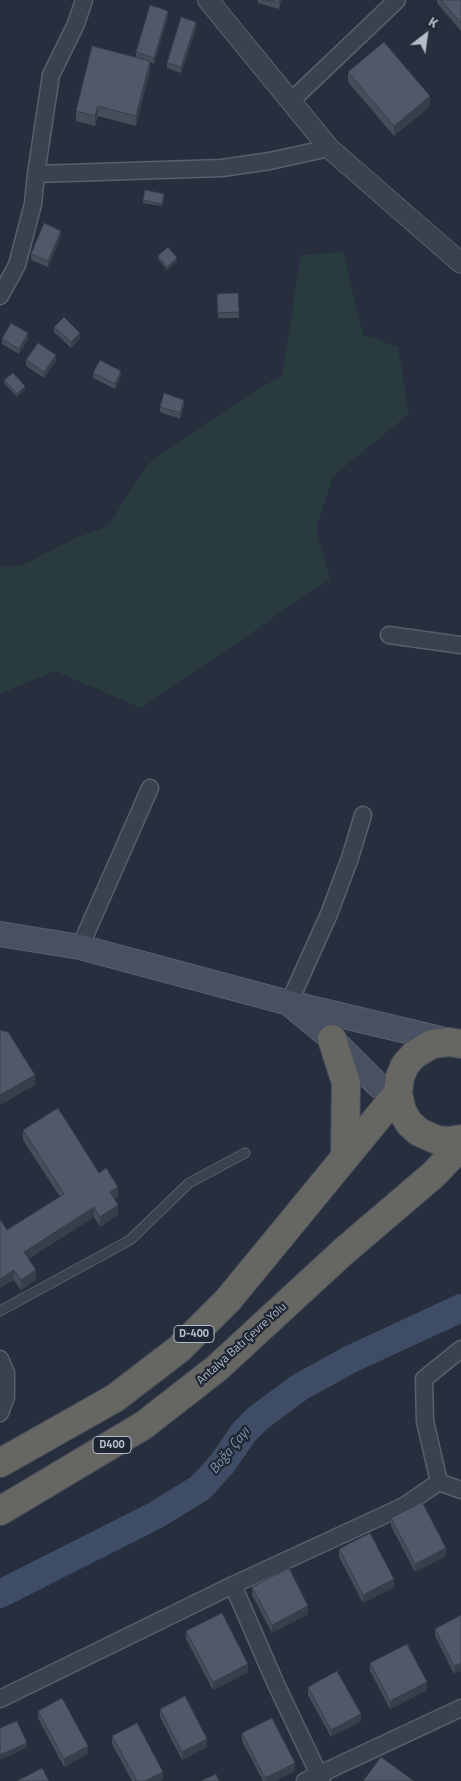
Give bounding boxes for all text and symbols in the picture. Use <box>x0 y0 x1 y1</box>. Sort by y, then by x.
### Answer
north arrow <box>401 10 451 60</box>
text: K <box>425 10 443 33</box>
street label: Antalya Batı Çevre Yolu <box>194 1300 290 1388</box>
road number: D-400 <box>174 1326 214 1342</box>
water label: Boğa Çayı <box>206 1424 254 1478</box>
road number: D400 <box>93 1436 131 1454</box>

